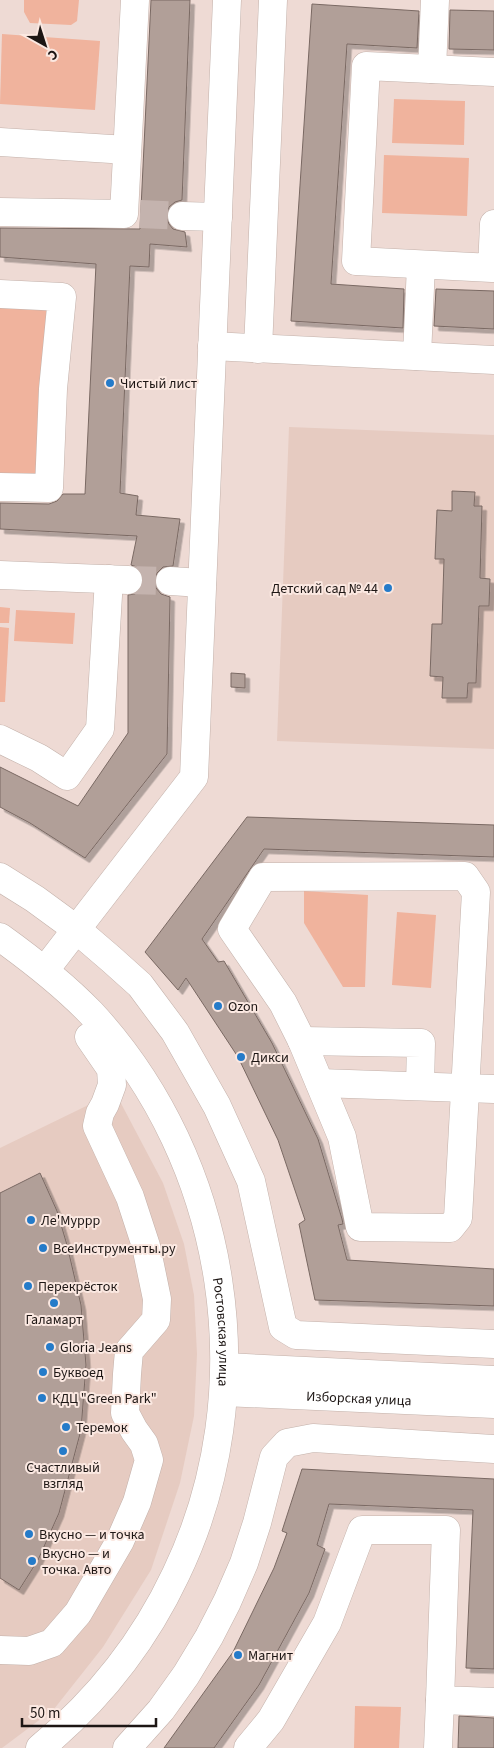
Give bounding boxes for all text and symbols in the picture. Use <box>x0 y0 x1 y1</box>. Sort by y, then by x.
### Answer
north arrow <box>20 20 70 70</box>
text: С <box>43 44 62 65</box>
place label: Чистый лист <box>120 374 198 394</box>
marker: Чистый лист <box>104 377 116 389</box>
place label: Детский сад № 44 <box>271 579 378 599</box>
marker: Детский сад № 44 <box>382 582 394 594</box>
place label: Ozon <box>228 997 258 1017</box>
marker: Ozon <box>212 1000 224 1012</box>
place label: Дикси <box>251 1048 289 1068</box>
marker: Дикси <box>235 1051 247 1063</box>
place label: Ле'Муррр <box>41 1211 101 1231</box>
marker: Ле'Муррр <box>25 1214 37 1226</box>
place label: ВсеИнструменты.ру <box>53 1239 176 1259</box>
marker: ВсеИнструменты.ру <box>37 1242 49 1254</box>
street label: Ростовская улица <box>207 1276 233 1387</box>
place label: Перекрёсток <box>38 1277 117 1297</box>
marker: Перекрёсток <box>22 1280 34 1292</box>
marker: Галамарт <box>48 1297 60 1309</box>
place label: Галамарт <box>25 1310 83 1330</box>
place label: Gloria Jeans <box>60 1338 132 1358</box>
marker: Gloria Jeans <box>44 1341 56 1353</box>
place label: Буквоед <box>53 1363 104 1383</box>
marker: Буквоед <box>37 1366 49 1378</box>
street label: Изборская улица <box>306 1387 412 1411</box>
place label: КДЦ "Green Park" <box>52 1389 157 1409</box>
marker: КДЦ "Green Park" <box>36 1392 48 1404</box>
place label: Теремок <box>76 1418 128 1438</box>
marker: Теремок <box>60 1421 72 1433</box>
marker: Счастливый взгляд <box>57 1445 69 1457</box>
place label: Счастливый взгляд <box>26 1458 100 1494</box>
place label: Вкусно — и точка <box>39 1525 145 1545</box>
marker: Вкусно — и точка <box>23 1528 35 1540</box>
place label: Вкусно — и точка. Авто <box>42 1544 111 1580</box>
marker: Вкусно — и точка. Авто <box>26 1555 38 1567</box>
place label: Магнит <box>248 1646 294 1666</box>
marker: Магнит <box>232 1649 244 1661</box>
scale bar <box>22 1696 156 1728</box>
text: 50 m <box>30 1703 60 1724</box>

